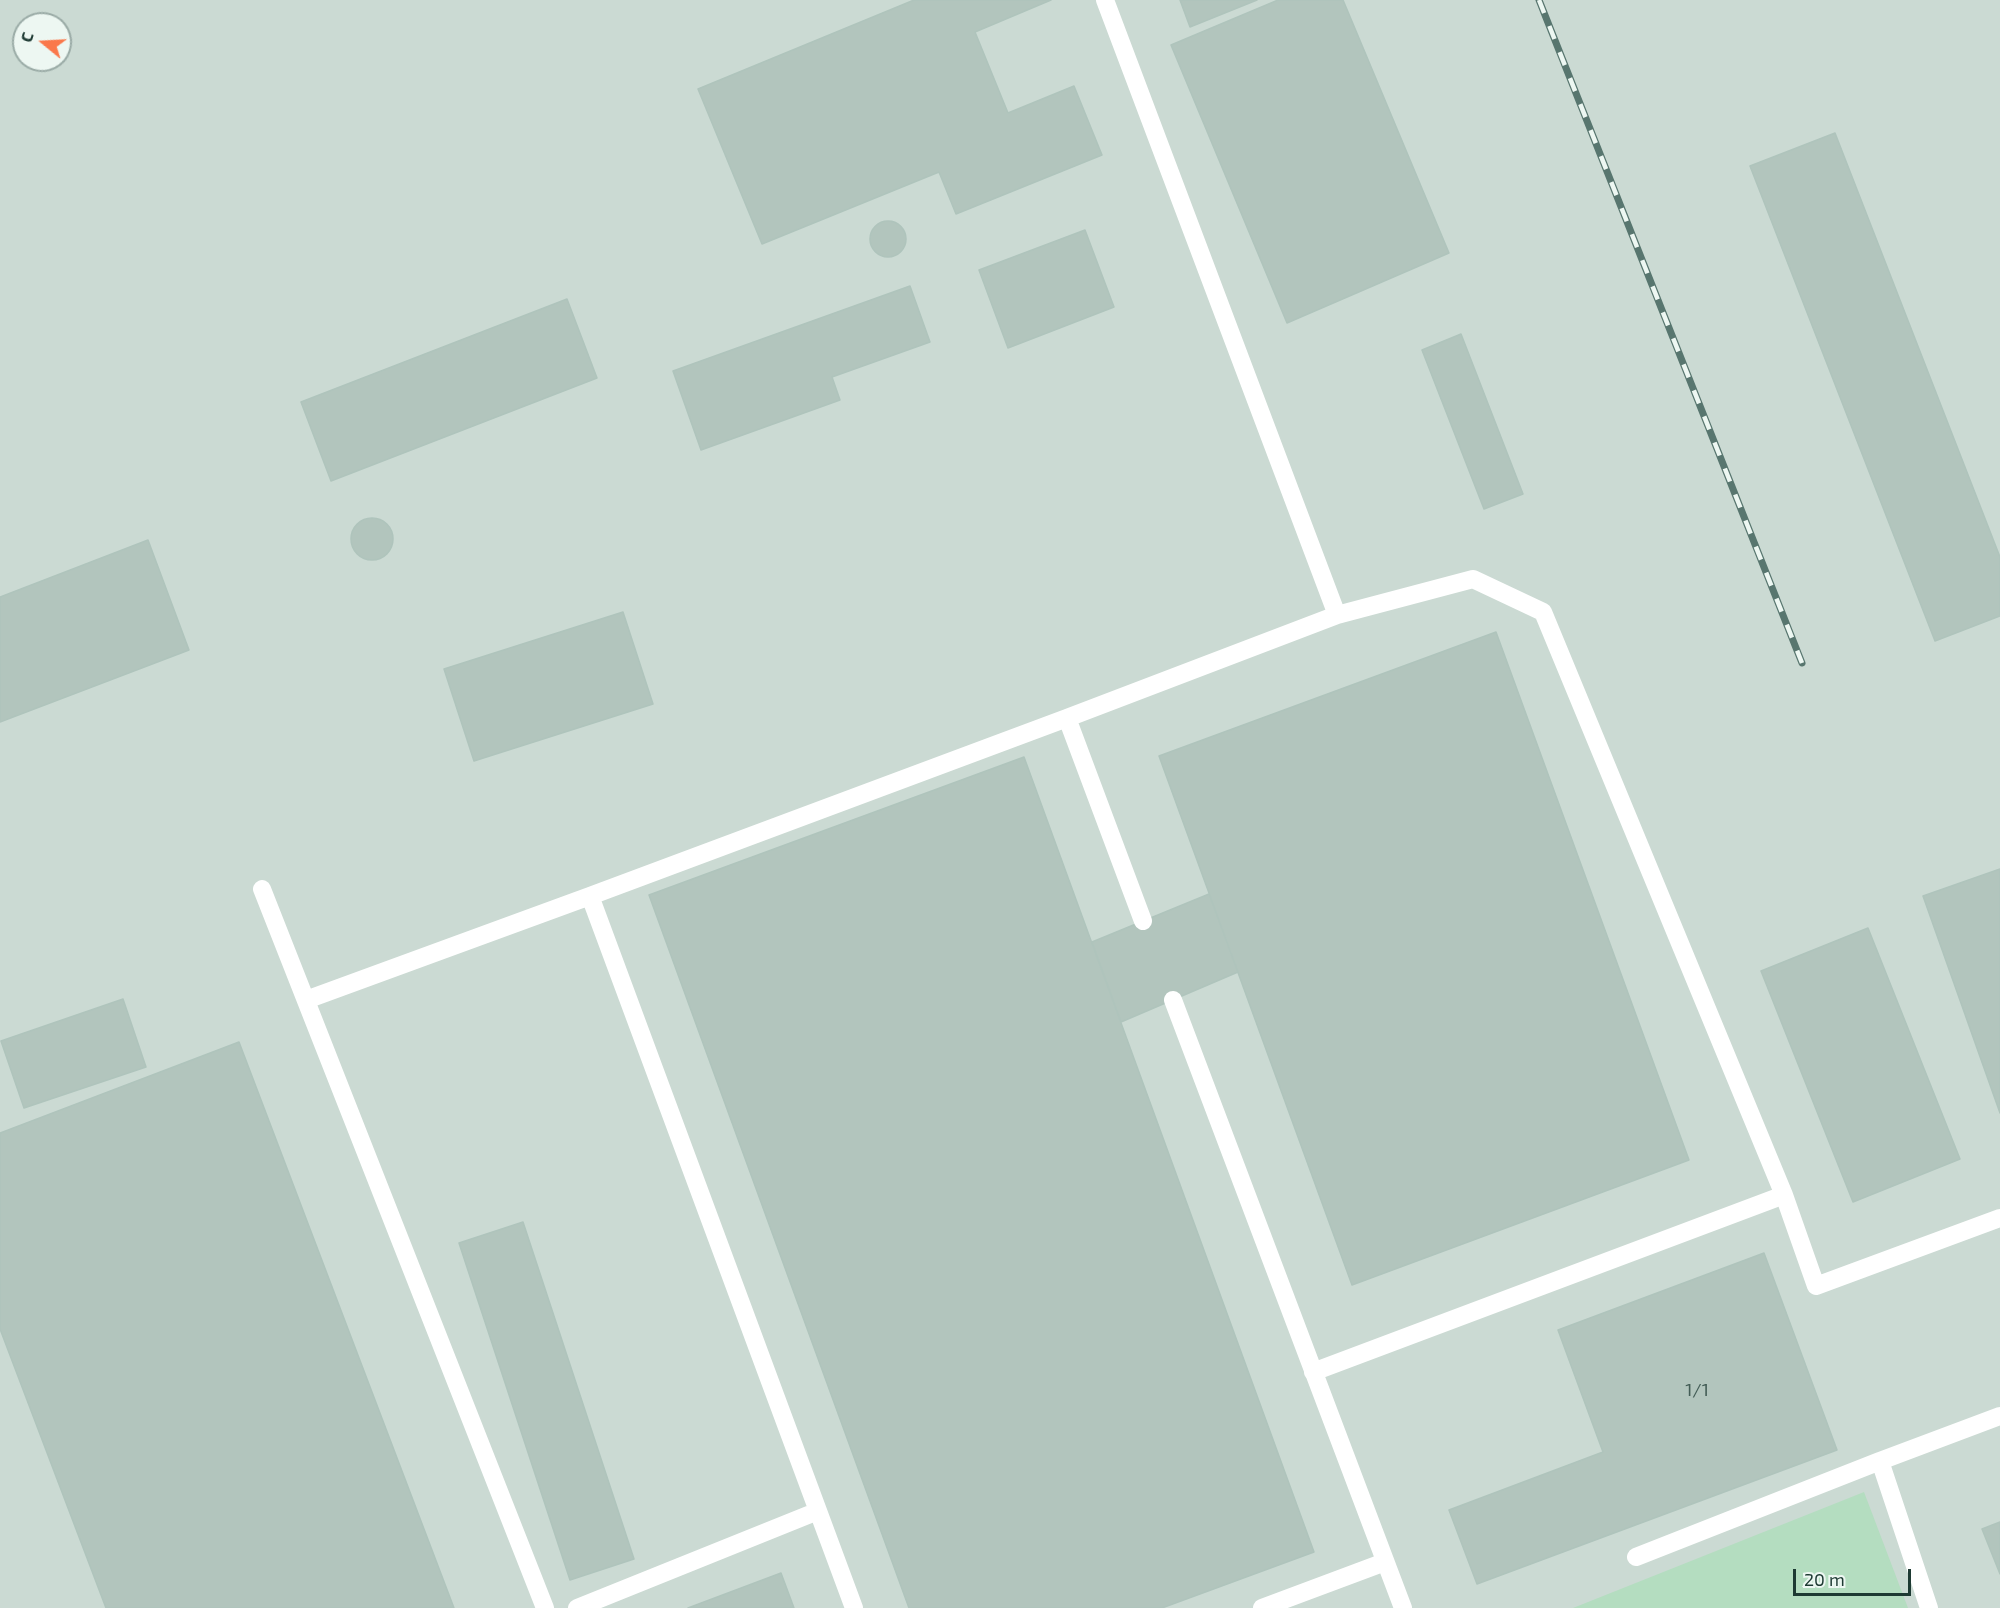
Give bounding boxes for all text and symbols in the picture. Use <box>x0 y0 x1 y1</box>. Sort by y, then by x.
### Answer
north arrow <box>12 12 72 72</box>
text: С <box>16 29 37 44</box>
house number: 1/1 <box>1685 1379 1709 1401</box>
scale bar <box>1796 1557 1914 1595</box>
text: 20 m <box>1804 1568 1845 1590</box>

